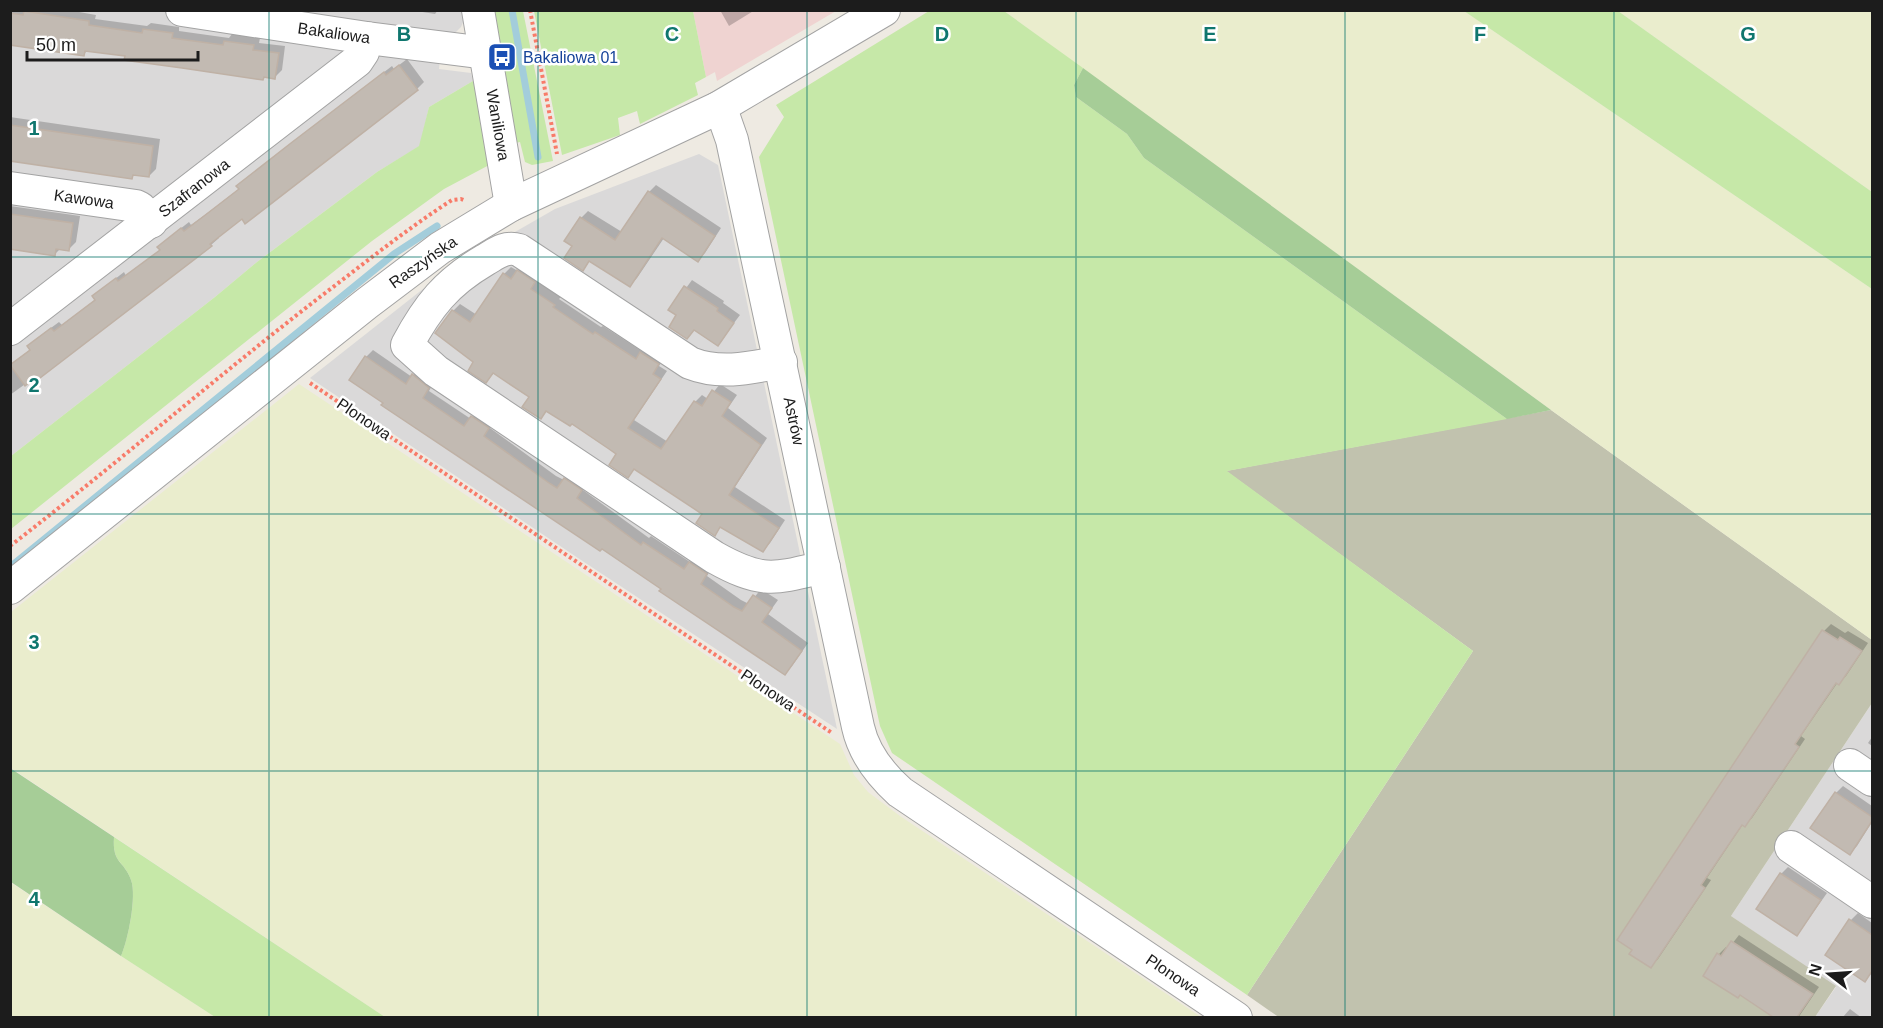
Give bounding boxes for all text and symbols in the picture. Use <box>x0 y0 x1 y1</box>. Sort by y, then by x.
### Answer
street label: Bakaliowa <box>297 20 371 47</box>
text: B <box>397 23 411 45</box>
text: C <box>665 23 679 45</box>
text: D <box>935 23 949 45</box>
text: E <box>1203 23 1217 45</box>
text: F <box>1474 23 1486 45</box>
text: G <box>1740 23 1756 45</box>
scale bar <box>27 24 198 62</box>
text: 50 m <box>36 35 76 55</box>
bus stop icon: Bakaliowa 01 <box>486 41 518 73</box>
place label: Bakaliowa 01 <box>523 49 618 66</box>
street label: Waniliowa <box>483 88 513 162</box>
text: 1 <box>28 117 40 139</box>
street label: Szafranowa <box>155 155 233 221</box>
street label: Kawowa <box>53 186 115 212</box>
street label: Raszyńska <box>386 233 460 291</box>
text: 2 <box>28 374 40 396</box>
street label: Plonowa <box>334 395 394 443</box>
street label: Astrów <box>781 395 807 447</box>
text: 3 <box>28 631 40 653</box>
street label: Plonowa <box>738 666 798 714</box>
text: 4 <box>28 888 40 910</box>
north arrow <box>1799 944 1859 1004</box>
street label: Plonowa <box>1143 951 1203 999</box>
text: N <box>1805 962 1825 978</box>

